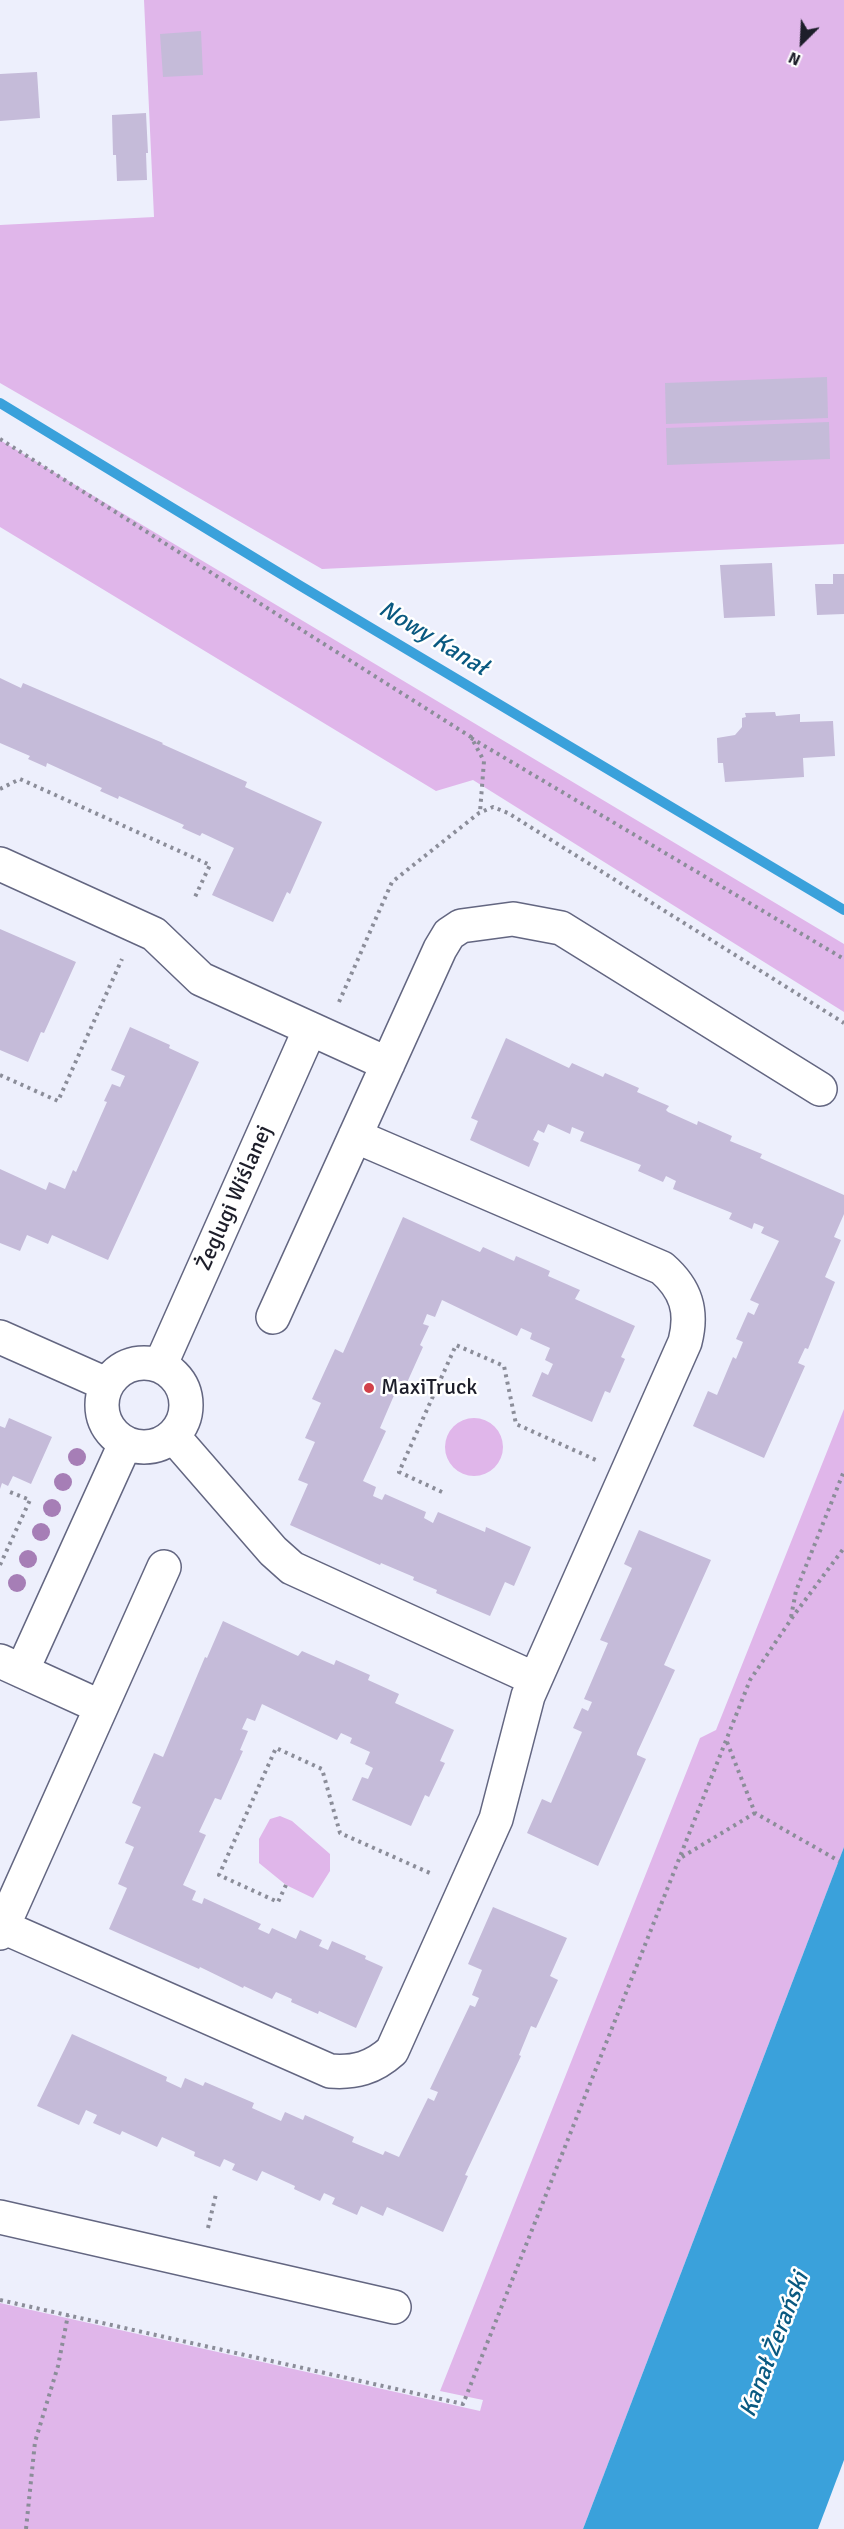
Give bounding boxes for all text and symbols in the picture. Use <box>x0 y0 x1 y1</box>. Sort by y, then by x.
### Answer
north arrow <box>772 12 832 72</box>
text: N <box>786 47 804 70</box>
water label: Nowy Kanał <box>373 595 493 683</box>
street label: Żeglugi Wiślanej <box>191 1121 279 1275</box>
place label: MaxiTruck <box>381 1375 477 1401</box>
marker: MaxiTruck <box>362 1381 376 1395</box>
water label: Kanał Żerański <box>734 2269 816 2421</box>

